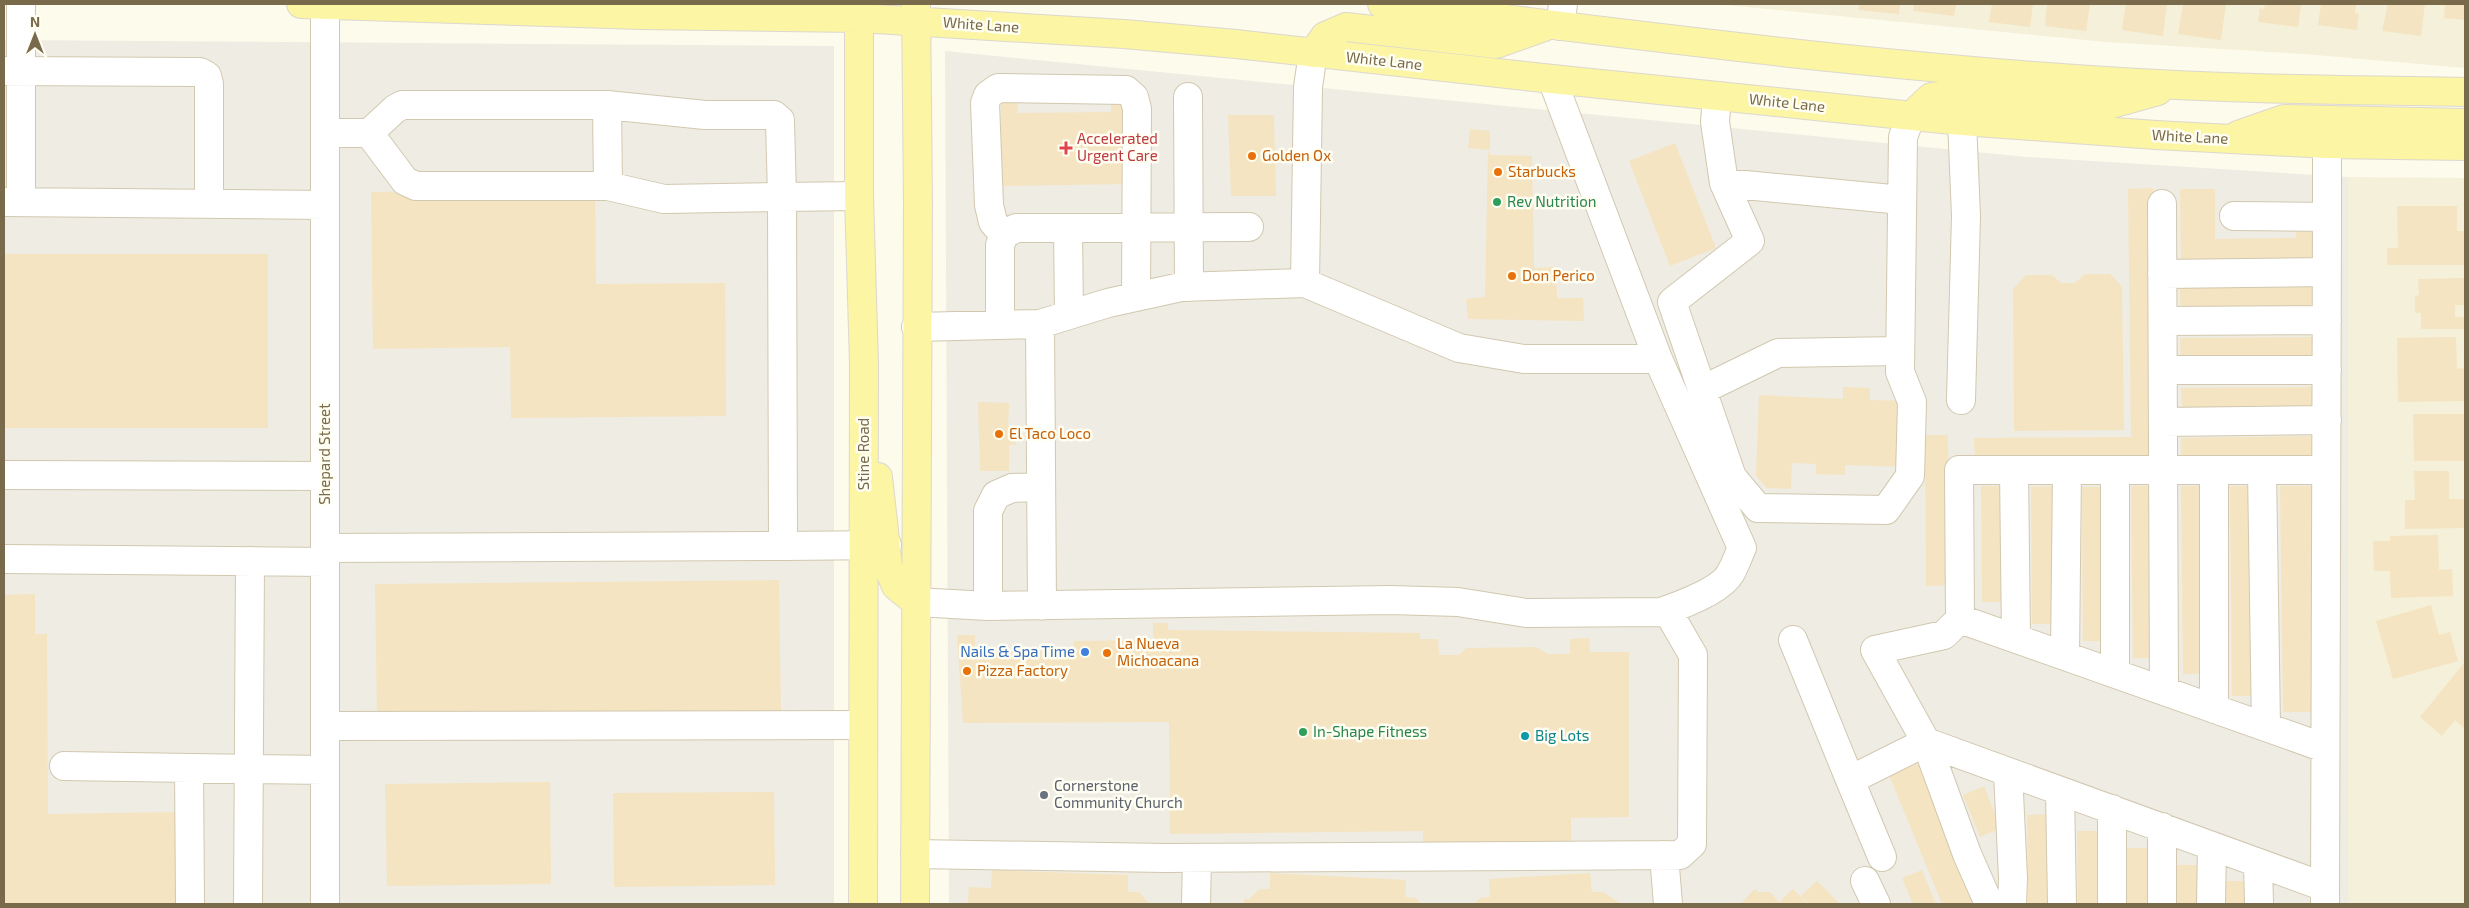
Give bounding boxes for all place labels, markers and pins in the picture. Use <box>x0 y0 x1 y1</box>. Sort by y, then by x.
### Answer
place label: Accelerated Urgent Care <box>1077 129 1158 164</box>
marker: Accelerated Urgent Care <box>1059 141 1073 155</box>
place label: Golden Ox <box>1262 146 1331 164</box>
marker: Golden Ox <box>1246 150 1258 162</box>
place label: Starbucks <box>1508 162 1576 180</box>
marker: Starbucks <box>1492 166 1504 178</box>
place label: Rev Nutrition <box>1507 192 1596 210</box>
marker: Rev Nutrition <box>1491 196 1503 208</box>
place label: Don Perico <box>1522 266 1595 284</box>
marker: Don Perico <box>1506 270 1518 282</box>
place label: El Taco Loco <box>1009 424 1091 442</box>
marker: El Taco Loco <box>993 428 1005 440</box>
place label: La Nueva Michoacana <box>1117 634 1199 669</box>
place label: Nails & Spa Time <box>960 642 1075 660</box>
marker: Nails & Spa Time <box>1079 646 1091 658</box>
marker: La Nueva Michoacana <box>1101 647 1113 659</box>
place label: Pizza Factory <box>977 661 1068 679</box>
marker: Pizza Factory <box>961 665 973 677</box>
place label: In-Shape Fitness <box>1313 722 1427 740</box>
marker: In-Shape Fitness <box>1297 726 1309 738</box>
place label: Big Lots <box>1535 726 1589 744</box>
marker: Big Lots <box>1519 730 1531 742</box>
place label: Cornerstone Community Church <box>1054 776 1183 811</box>
marker: Cornerstone Community Church <box>1038 789 1050 801</box>

